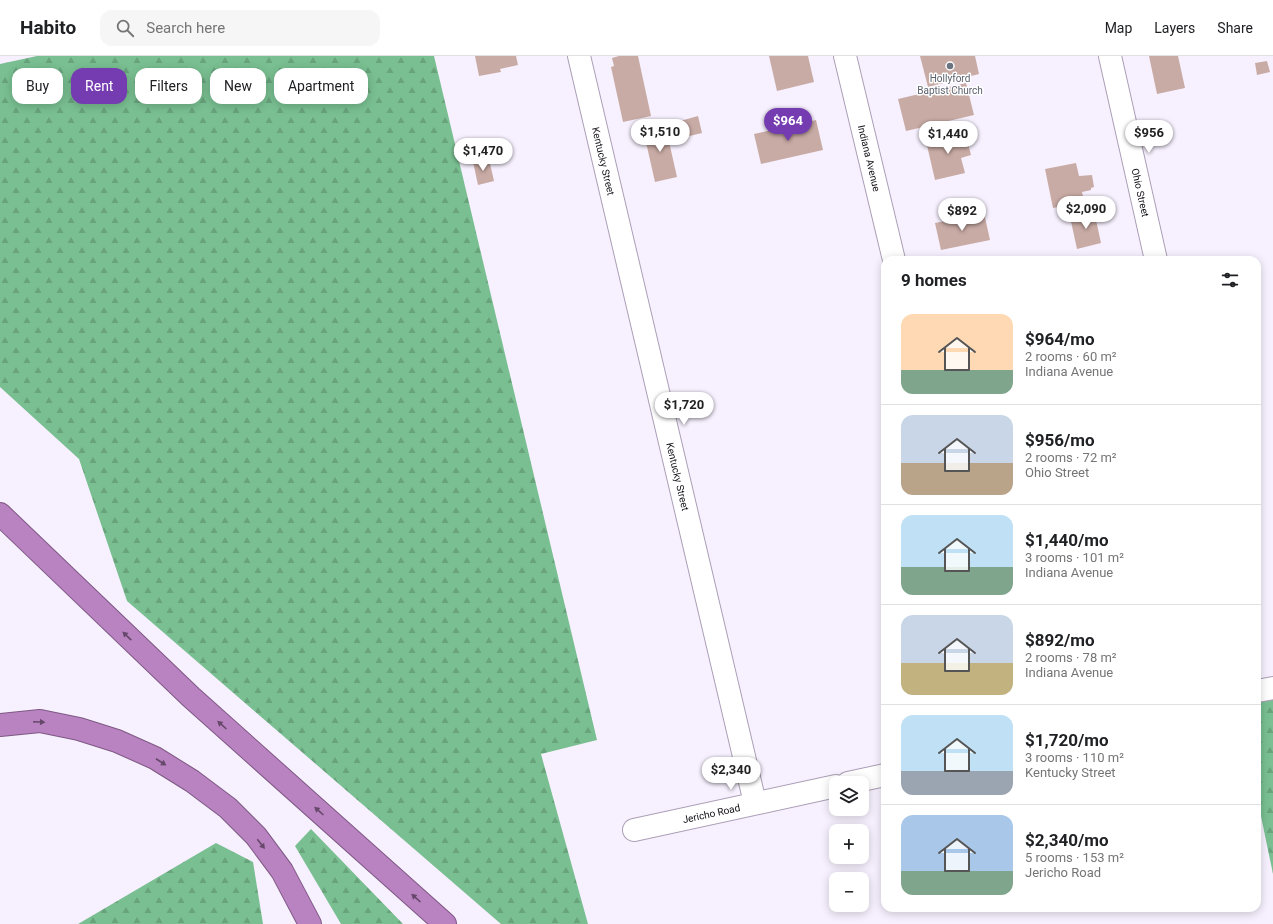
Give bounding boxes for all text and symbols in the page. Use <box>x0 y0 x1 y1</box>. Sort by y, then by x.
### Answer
search box <box>100 10 380 46</box>
text: Habito <box>20 16 76 39</box>
icon: search <box>114 17 136 39</box>
text: Search here <box>146 19 225 37</box>
text: Map <box>1105 20 1132 36</box>
text: Layers <box>1154 20 1195 36</box>
text: Share <box>1217 20 1253 36</box>
marker: Hollyford Baptist Church <box>945 61 955 71</box>
chip: Buy <box>12 68 63 104</box>
chip: Rent <box>71 68 127 104</box>
chip: Filters <box>135 68 202 104</box>
chip: New <box>210 68 266 104</box>
chip: Apartment <box>274 68 368 104</box>
place label: Hollyford Baptist Church <box>917 73 983 96</box>
pin: $964 <box>764 108 812 142</box>
text: $964 <box>773 113 803 128</box>
pin: $1,510 <box>627 119 693 153</box>
pin: $956 <box>1125 120 1173 154</box>
pin: $1,440 <box>915 121 981 155</box>
text: $1,510 <box>640 124 680 139</box>
street label: Indiana Avenue <box>856 124 882 193</box>
text: $956 <box>1134 125 1164 140</box>
street label: Kentucky Street <box>590 126 617 196</box>
text: $1,440 <box>928 126 968 141</box>
pin: $1,470 <box>450 138 516 172</box>
text: $1,470 <box>463 143 503 158</box>
street label: Ohio Street <box>1130 167 1151 218</box>
pin: $2,090 <box>1053 196 1119 230</box>
pin: $892 <box>938 198 986 232</box>
text: $2,090 <box>1066 201 1106 216</box>
text: $892 <box>947 203 977 218</box>
icon: filters <box>1219 269 1241 291</box>
text: 9 homes <box>901 270 967 290</box>
text: $964/mo <box>1025 329 1095 349</box>
icon: home <box>933 330 981 378</box>
text: 2 rooms · 60 m² <box>1025 349 1117 364</box>
text: Indiana Avenue <box>1025 364 1113 379</box>
pin: $1,720 <box>651 392 717 426</box>
text: $1,720 <box>664 397 704 412</box>
text: $956/mo <box>1025 430 1095 450</box>
icon: home <box>933 431 981 479</box>
street label: Kentucky Street <box>664 441 691 512</box>
text: 2 rooms · 72 m² <box>1025 450 1117 465</box>
text: Ohio Street <box>1025 465 1089 480</box>
text: $1,440/mo <box>1025 530 1109 550</box>
icon: home <box>933 531 981 579</box>
text: 3 rooms · 101 m² <box>1025 550 1124 565</box>
text: Indiana Avenue <box>1025 565 1113 580</box>
text: $892/mo <box>1025 630 1095 650</box>
one-way arrow <box>122 631 132 641</box>
icon: home <box>933 631 981 679</box>
text: 2 rooms · 78 m² <box>1025 650 1117 665</box>
text: Indiana Avenue <box>1025 665 1113 680</box>
one-way arrow <box>33 719 46 725</box>
one-way arrow <box>217 720 227 729</box>
text: $1,720/mo <box>1025 730 1109 750</box>
icon: home <box>933 731 981 779</box>
text: 3 rooms · 110 m² <box>1025 750 1124 765</box>
pin: $2,340 <box>698 757 764 791</box>
one-way arrow <box>156 758 166 766</box>
text: $2,340 <box>711 762 751 777</box>
text: Kentucky Street <box>1025 765 1116 780</box>
map controls <box>829 776 869 912</box>
button: layers <box>829 776 869 816</box>
street label: Jericho Road <box>682 802 741 825</box>
one-way arrow <box>314 807 324 816</box>
button: + <box>829 824 869 864</box>
text: $2,340/mo <box>1025 830 1109 850</box>
icon: home <box>933 831 981 879</box>
one-way arrow <box>257 838 266 849</box>
text: 5 rooms · 153 m² <box>1025 850 1124 865</box>
text: Jericho Road <box>1025 865 1101 880</box>
button: − <box>829 872 869 912</box>
one-way arrow <box>411 893 421 903</box>

